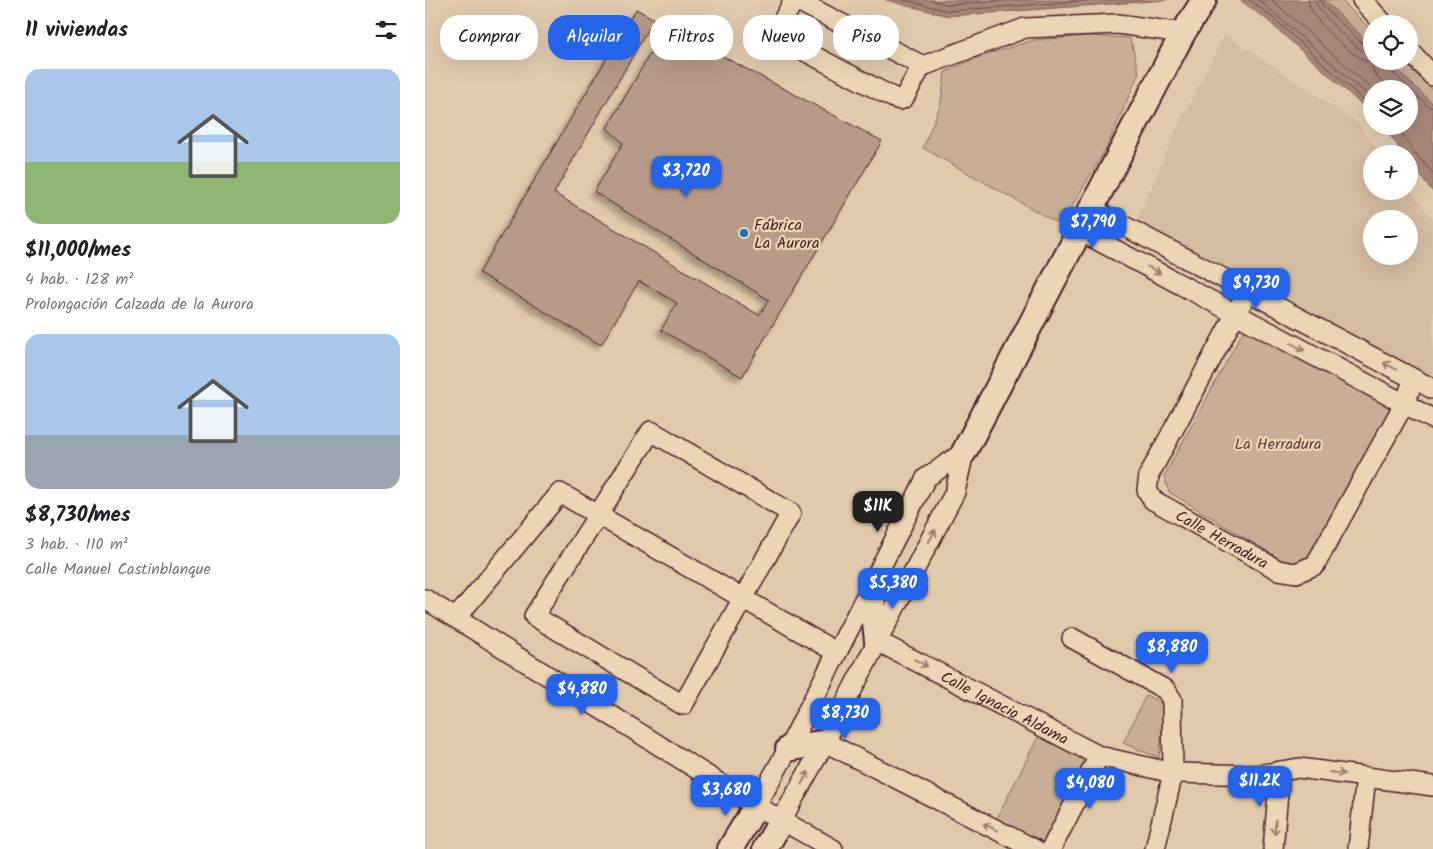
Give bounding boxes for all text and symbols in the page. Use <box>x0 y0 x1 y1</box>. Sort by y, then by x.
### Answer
text: 11 viviendas <box>25 14 128 47</box>
chip: Comprar <box>440 15 538 60</box>
chip: Alquilar <box>548 15 640 60</box>
chip: Filtros <box>650 15 733 60</box>
chip: Nuevo <box>743 15 823 60</box>
chip: Piso <box>833 15 899 60</box>
map controls <box>1363 15 1418 265</box>
button: locate <box>1363 15 1418 70</box>
icon: filters <box>372 16 400 44</box>
button: layers <box>1363 80 1418 135</box>
icon: home <box>168 101 258 191</box>
button: + <box>1363 145 1418 200</box>
pin: $3,720 <box>645 156 727 198</box>
text: $3,720 <box>662 159 710 184</box>
pin: $7,790 <box>1052 206 1134 249</box>
text: $7,790 <box>1070 210 1116 235</box>
button: − <box>1363 210 1418 265</box>
place label: Fábrica La Aurora <box>754 213 819 256</box>
marker: Fábrica La Aurora <box>738 227 750 239</box>
text: $11,000/mes <box>25 234 131 267</box>
one-way arrow <box>1147 266 1161 276</box>
text: 4 hab. · 128 m² <box>25 267 133 292</box>
pin: $9,730 <box>1215 268 1297 310</box>
text: $9,730 <box>1233 271 1279 296</box>
text: Prolongación Calzada de la Aurora <box>25 292 254 317</box>
one-way arrow <box>1290 342 1305 352</box>
one-way arrow <box>1383 361 1398 370</box>
icon: home <box>168 366 258 456</box>
park label: La Herradura <box>1234 432 1322 457</box>
pin: $11K <box>848 490 908 533</box>
text: $11K <box>864 494 892 519</box>
text: $8,730/mes <box>25 499 131 532</box>
street label: Calle Herradura <box>1170 504 1273 576</box>
one-way arrow <box>928 529 938 543</box>
text: 3 hab. · 110 m² <box>25 532 128 557</box>
text: Calle Manuel Castinblanque <box>25 557 211 582</box>
pin: $5,380 <box>852 568 934 610</box>
text: $5,380 <box>869 571 917 596</box>
pin: $8,880 <box>1131 632 1213 674</box>
text: $8,880 <box>1147 635 1197 660</box>
one-way arrow <box>913 659 927 669</box>
street label: Calle Ignacio Aldama <box>936 665 1073 752</box>
pin: $4,880 <box>541 674 623 716</box>
text: $4,880 <box>557 677 607 702</box>
pin: $8,730 <box>804 698 886 740</box>
text: $8,730 <box>821 701 869 726</box>
pin: $11.2K <box>1219 766 1301 808</box>
pin: $4,080 <box>1049 768 1131 810</box>
text: $11.2K <box>1239 769 1281 794</box>
one-way arrow <box>1329 769 1345 779</box>
one-way arrow <box>800 771 810 786</box>
text: $4,080 <box>1066 771 1114 796</box>
pin: $3,680 <box>685 774 767 817</box>
text: $3,680 <box>702 778 750 803</box>
one-way arrow <box>1270 819 1280 835</box>
one-way arrow <box>983 822 998 831</box>

